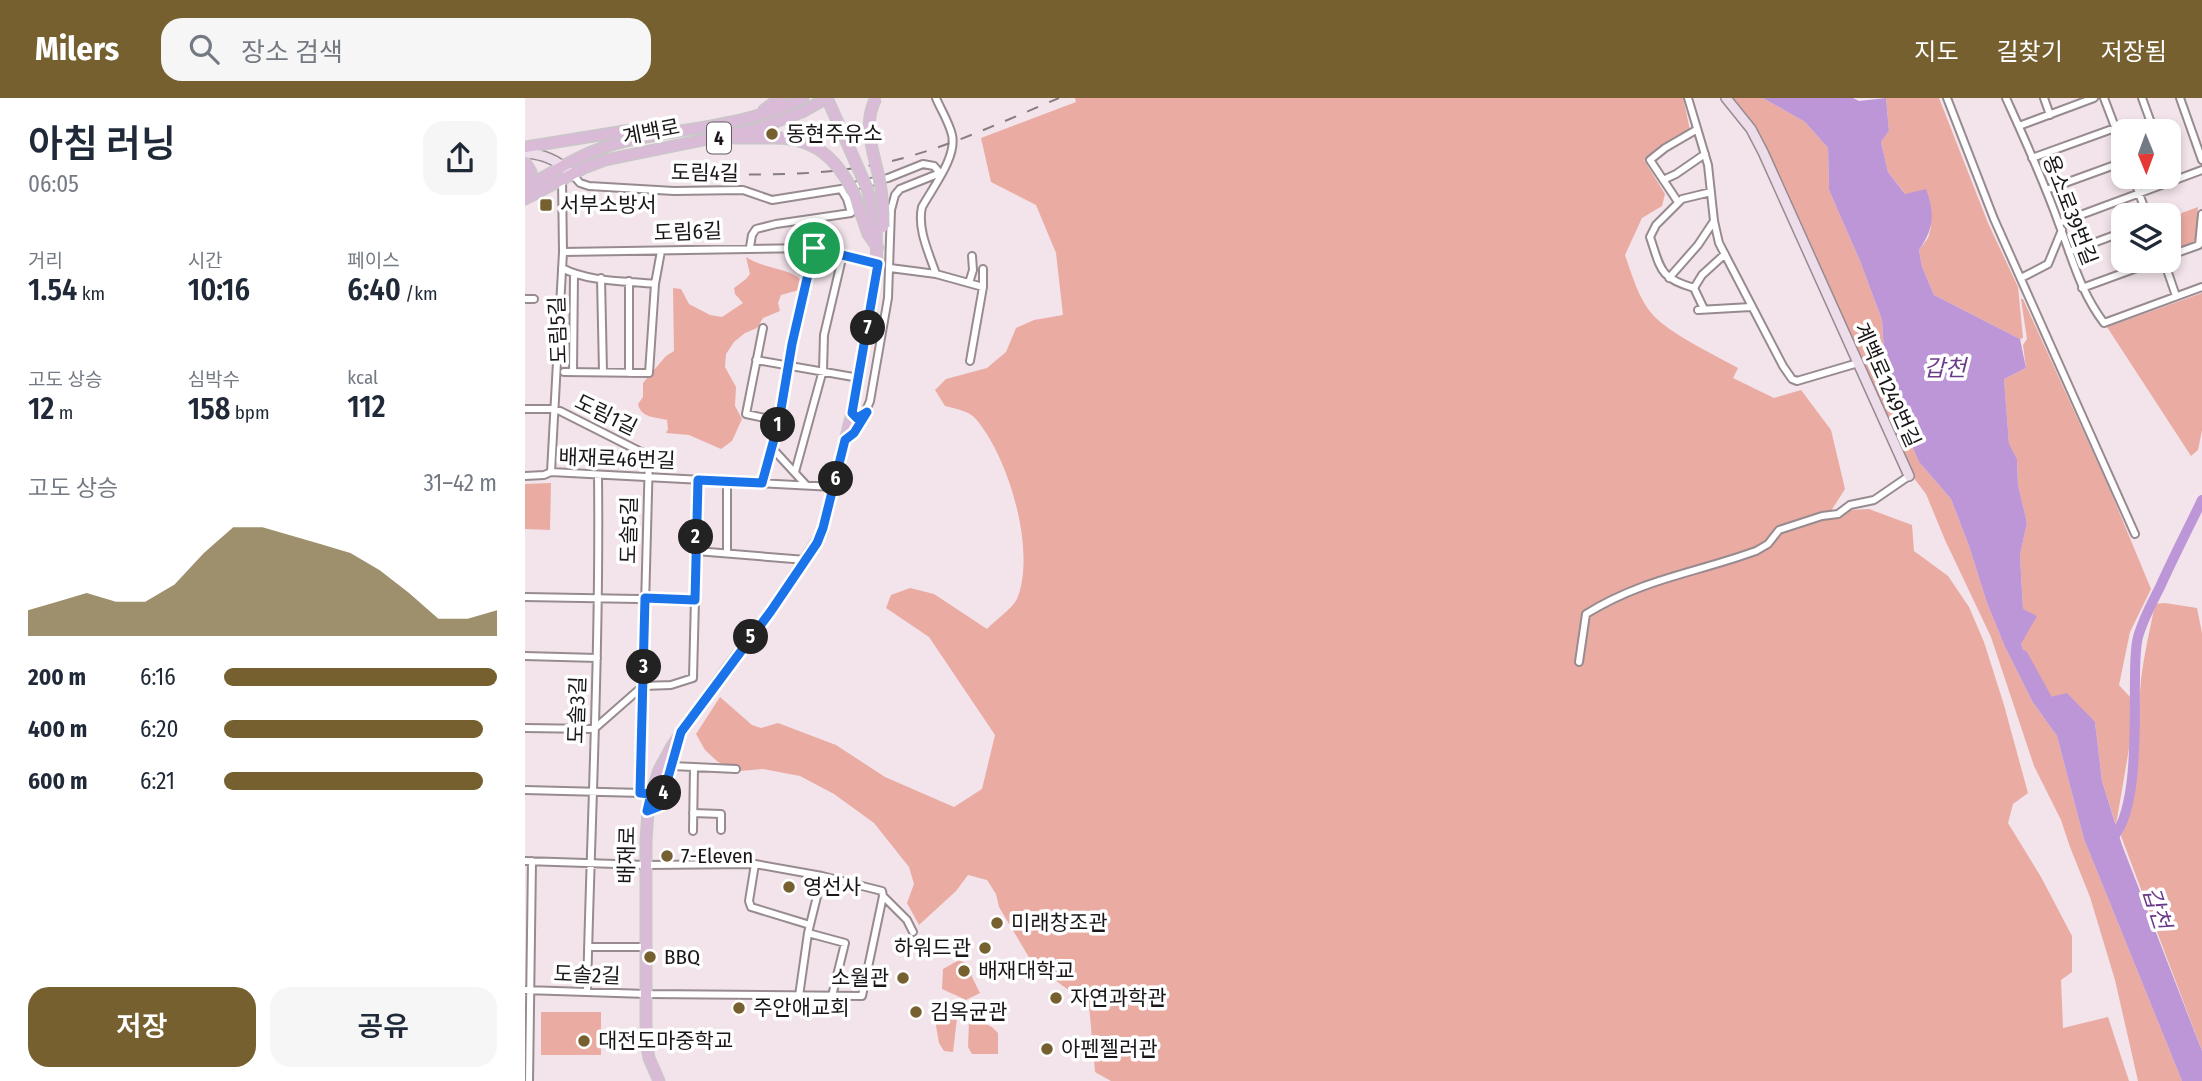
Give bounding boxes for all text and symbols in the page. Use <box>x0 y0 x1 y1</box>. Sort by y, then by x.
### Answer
search box <box>161 18 651 81</box>
text: Milers <box>35 29 119 69</box>
icon: search <box>185 30 223 68</box>
text: 장소 검색 <box>241 37 343 68</box>
text: 지도 <box>1914 38 1959 66</box>
text: 길찾기 <box>1997 38 2063 66</box>
text: 저장됨 <box>2101 38 2167 66</box>
street label: 계백로 <box>620 114 682 150</box>
north arrow <box>2111 119 2181 189</box>
map controls <box>2111 119 2181 273</box>
text: 아침 러닝 <box>28 121 176 167</box>
button: share <box>423 121 497 195</box>
place label: 동현주유소 <box>786 121 883 147</box>
road number: 4 <box>707 122 731 154</box>
marker: 동현주유소 <box>764 126 780 142</box>
street label: 용소로39번길 <box>2037 151 2103 269</box>
street label: 도림4길 <box>671 159 739 187</box>
text: 06:05 <box>28 170 79 198</box>
place label: 서부소방서 <box>560 192 657 218</box>
marker: 서부소방서 <box>538 197 554 213</box>
button: layers <box>2111 203 2181 273</box>
street label: 도림6길 <box>653 218 723 246</box>
pin <box>784 218 844 278</box>
icon: arrive <box>795 229 833 267</box>
text: 거리 <box>28 249 63 272</box>
text: 시간 <box>188 249 223 272</box>
text: 페이스 <box>347 249 400 272</box>
text: 1.54 <box>28 272 77 308</box>
text: 10:16 <box>188 272 250 308</box>
text: 6:40 <box>347 272 401 308</box>
text: km <box>77 282 105 305</box>
text: /km <box>401 282 438 305</box>
street label: 도림5길 <box>544 296 572 364</box>
pin: 7 <box>851 310 885 345</box>
text: 7 <box>863 316 872 339</box>
street label: 계백로1249번길 <box>1848 319 1926 451</box>
water label: 갑천 <box>1924 354 1969 382</box>
text: kcal <box>347 366 378 389</box>
text: 고도 상승 <box>28 368 102 391</box>
text: 심박수 <box>188 368 240 391</box>
text: 112 <box>347 389 386 425</box>
street label: 도림1길 <box>571 389 641 441</box>
text: 12 <box>28 391 54 427</box>
text: 158 <box>188 391 230 427</box>
text: m <box>54 401 73 424</box>
text: bpm <box>230 401 270 424</box>
pin: 1 <box>761 408 795 442</box>
text: 1 <box>773 413 782 436</box>
street label: 배재로46번길 <box>558 444 676 474</box>
pin: 6 <box>819 462 853 496</box>
text: 6 <box>831 467 840 490</box>
text: 31–42 m <box>423 469 497 497</box>
text: 고도 상승 <box>28 474 118 502</box>
street label: 도솔5길 <box>615 496 643 564</box>
pin: 2 <box>679 520 713 555</box>
text: 2 <box>691 525 700 548</box>
pin: 5 <box>733 620 769 654</box>
text: 5 <box>746 625 755 648</box>
pin: 3 <box>627 650 661 684</box>
text: 3 <box>639 655 648 678</box>
text: 200 m <box>28 663 86 691</box>
text: 6:16 <box>140 663 176 691</box>
street label: 도솔3길 <box>563 676 591 744</box>
text: 400 m <box>28 715 87 743</box>
text: 6:20 <box>140 715 178 743</box>
text: 600 m <box>28 767 87 795</box>
text: 6:21 <box>140 767 175 795</box>
pin: 4 <box>647 776 681 810</box>
text: 4 <box>659 781 668 804</box>
street label: 배재로 <box>613 826 641 884</box>
place label: 7-Eleven <box>681 843 753 869</box>
marker: 7-Eleven <box>659 848 675 864</box>
place label: 영선사 <box>803 874 861 900</box>
marker: 영선사 <box>781 879 797 895</box>
water label: 갑천 <box>2137 884 2178 935</box>
place label: 미래창조관 <box>1011 910 1108 936</box>
marker: 미래창조관 <box>989 915 1005 931</box>
place label: 하워드관 <box>894 935 971 961</box>
marker: 하워드관 <box>977 940 993 956</box>
place label: BBQ <box>664 944 700 970</box>
marker: BBQ <box>642 949 658 965</box>
place label: 배재대학교 <box>978 958 1075 984</box>
street label: 도솔2길 <box>553 961 621 989</box>
marker: 배재대학교 <box>956 963 972 979</box>
place label: 소월관 <box>831 965 889 991</box>
marker: 소월관 <box>895 970 911 986</box>
place label: 자연과학관 <box>1070 985 1167 1011</box>
button: 저장 <box>28 987 256 1067</box>
button: 공유 <box>270 987 497 1067</box>
marker: 자연과학관 <box>1048 990 1064 1006</box>
place label: 주안애교회 <box>753 995 850 1021</box>
place label: 김옥균관 <box>930 999 1007 1025</box>
marker: 주안애교회 <box>731 1000 747 1016</box>
marker: 김옥균관 <box>908 1004 924 1020</box>
place label: 대전도마중학교 <box>598 1028 733 1054</box>
marker: 대전도마중학교 <box>576 1033 592 1049</box>
place label: 아펜젤러관 <box>1061 1036 1158 1062</box>
marker: 아펜젤러관 <box>1039 1041 1055 1057</box>

